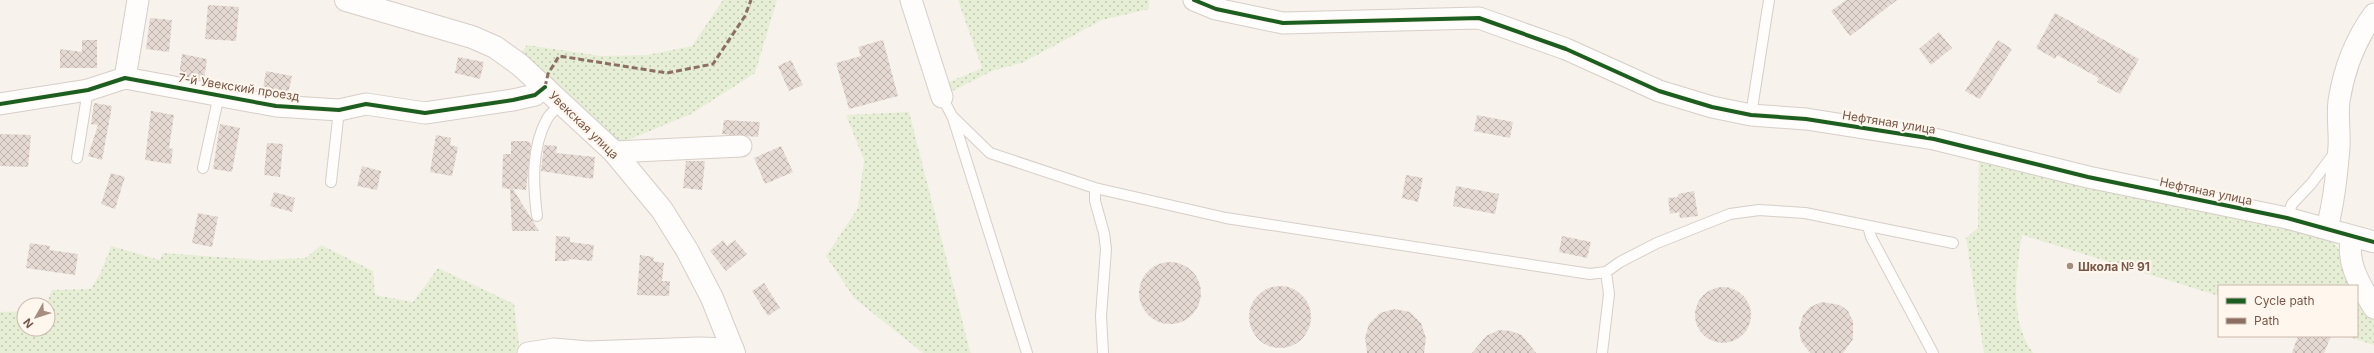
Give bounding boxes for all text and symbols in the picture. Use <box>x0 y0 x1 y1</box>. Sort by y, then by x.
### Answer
street label: 7-й Увекский проезд <box>177 70 301 104</box>
street label: Увекская улица <box>546 88 622 162</box>
street label: Нефтяная улица <box>1841 107 1937 137</box>
street label: Нефтяная улица <box>2158 174 2254 208</box>
place label: Школа № 91 <box>2078 259 2150 274</box>
marker: Школа № 91 <box>2065 261 2075 271</box>
legend <box>2218 285 2358 337</box>
text: Cycle path <box>2254 293 2315 308</box>
north arrow <box>16 297 56 337</box>
text: Path <box>2254 313 2279 328</box>
text: N <box>20 316 36 331</box>

